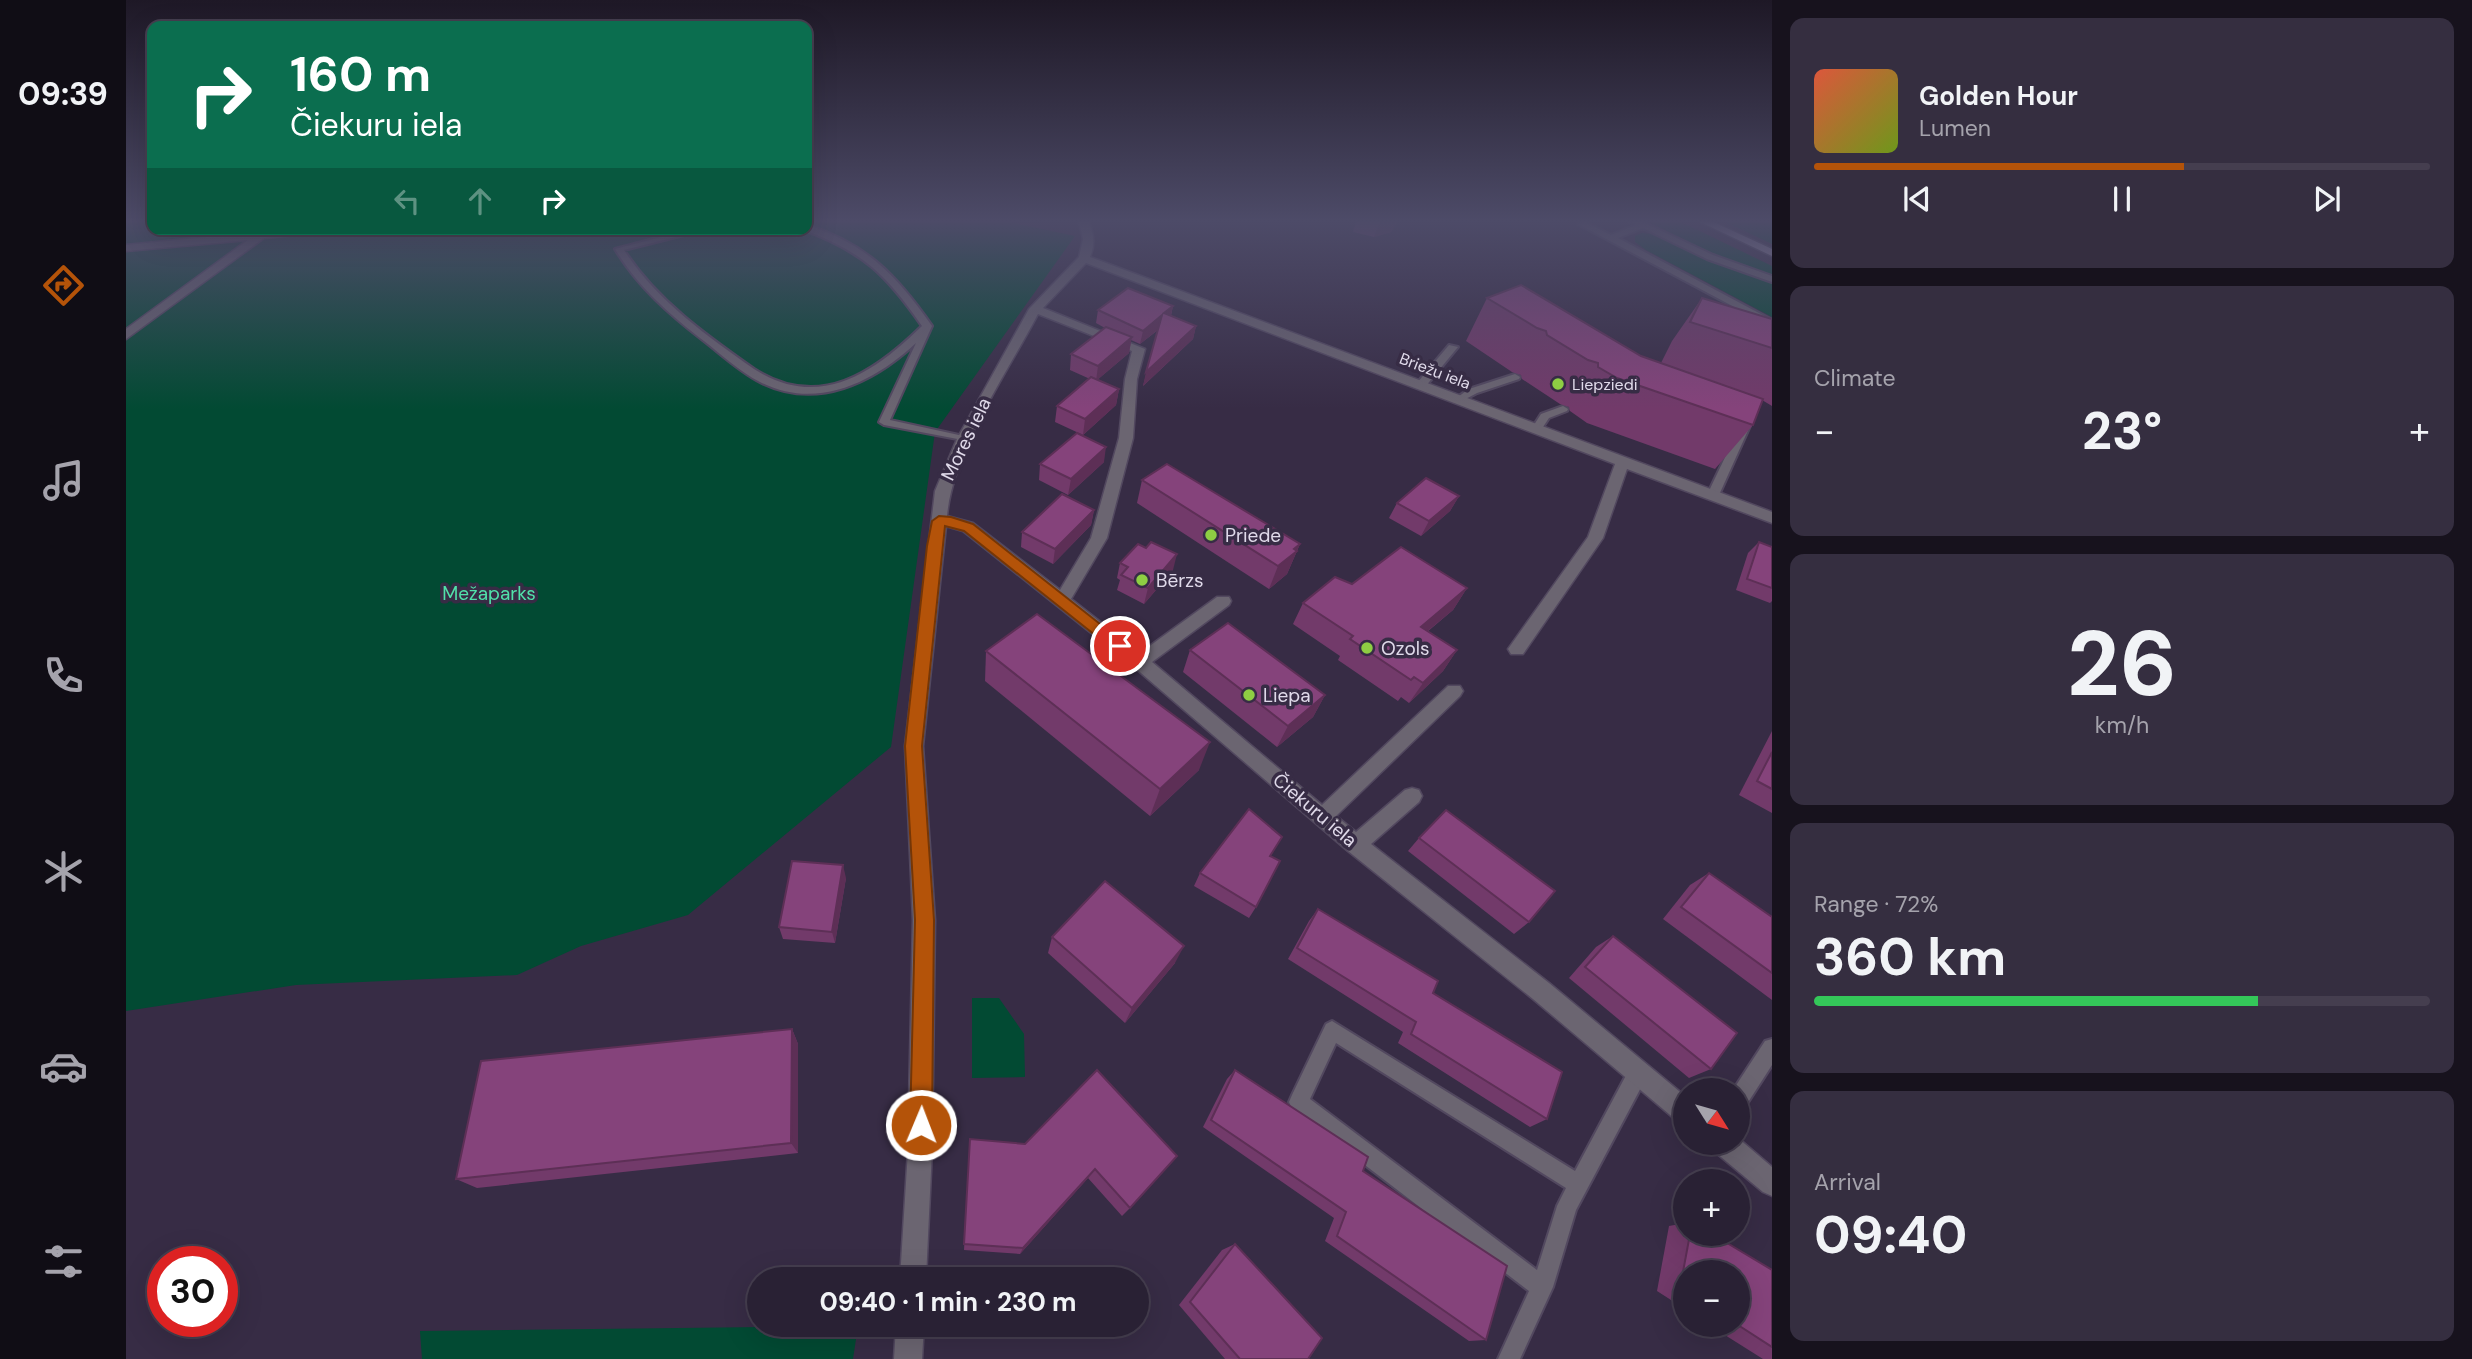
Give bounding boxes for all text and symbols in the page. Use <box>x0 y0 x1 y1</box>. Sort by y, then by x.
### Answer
text: 160 m <box>290 42 431 106</box>
icon: right <box>175 49 266 140</box>
text: 09:39 <box>18 73 108 115</box>
text: Golden Hour <box>1919 79 2078 113</box>
text: Čiekuru iela <box>290 104 462 146</box>
text: Lumen <box>1919 113 1991 143</box>
icon: previous <box>1898 180 1936 218</box>
icon: pause <box>2103 180 2141 218</box>
icon: next <box>2308 180 2346 218</box>
icon: left <box>388 182 426 220</box>
icon: ahead <box>461 182 499 220</box>
icon: right <box>534 182 572 220</box>
icon: directions <box>39 261 88 310</box>
street label: Briežu iela <box>1396 348 1474 394</box>
text: Climate <box>1814 363 1896 393</box>
place label: Liepziedi <box>1572 374 1638 395</box>
marker: Liepziedi <box>1550 376 1566 392</box>
street label: Mores iela <box>935 393 997 485</box>
text: 23° <box>2082 397 2162 465</box>
text: − <box>1814 406 1835 456</box>
text: + <box>2409 406 2430 456</box>
icon: music <box>39 456 88 505</box>
place label: Priede <box>1225 523 1281 548</box>
marker: Priede <box>1203 527 1219 543</box>
place label: Bērzs <box>1156 568 1204 593</box>
marker: Bērzs <box>1134 572 1150 588</box>
park label: Mežaparks <box>442 581 536 606</box>
text: 26 <box>2067 605 2177 723</box>
pin <box>1090 616 1150 676</box>
icon: arrive <box>1101 627 1139 665</box>
place label: Ozols <box>1381 636 1429 661</box>
marker: Ozols <box>1359 640 1375 656</box>
icon: phone <box>39 651 88 700</box>
place label: Liepa <box>1263 683 1311 708</box>
marker: Liepa <box>1241 687 1257 703</box>
text: km/h <box>2095 710 2149 740</box>
street label: Čiekuru iela <box>1268 768 1362 852</box>
icon: climate <box>39 847 88 896</box>
text: Range · 72% <box>1814 889 1938 919</box>
text: 360 km <box>1814 923 2006 991</box>
icon: car <box>39 1042 88 1091</box>
north arrow <box>1673 1078 1750 1155</box>
map controls <box>1673 1078 1750 1337</box>
position arrow <box>884 1088 958 1162</box>
text: Arrival <box>1814 1167 1881 1197</box>
button: + <box>1673 1169 1750 1246</box>
text: 09:40 <box>1814 1201 1967 1269</box>
icon: filters <box>39 1237 88 1286</box>
speed limit sign: 30 <box>147 1246 238 1337</box>
button: − <box>1673 1260 1750 1337</box>
text: 09:40 · 1 min · 230 m <box>820 1285 1076 1319</box>

